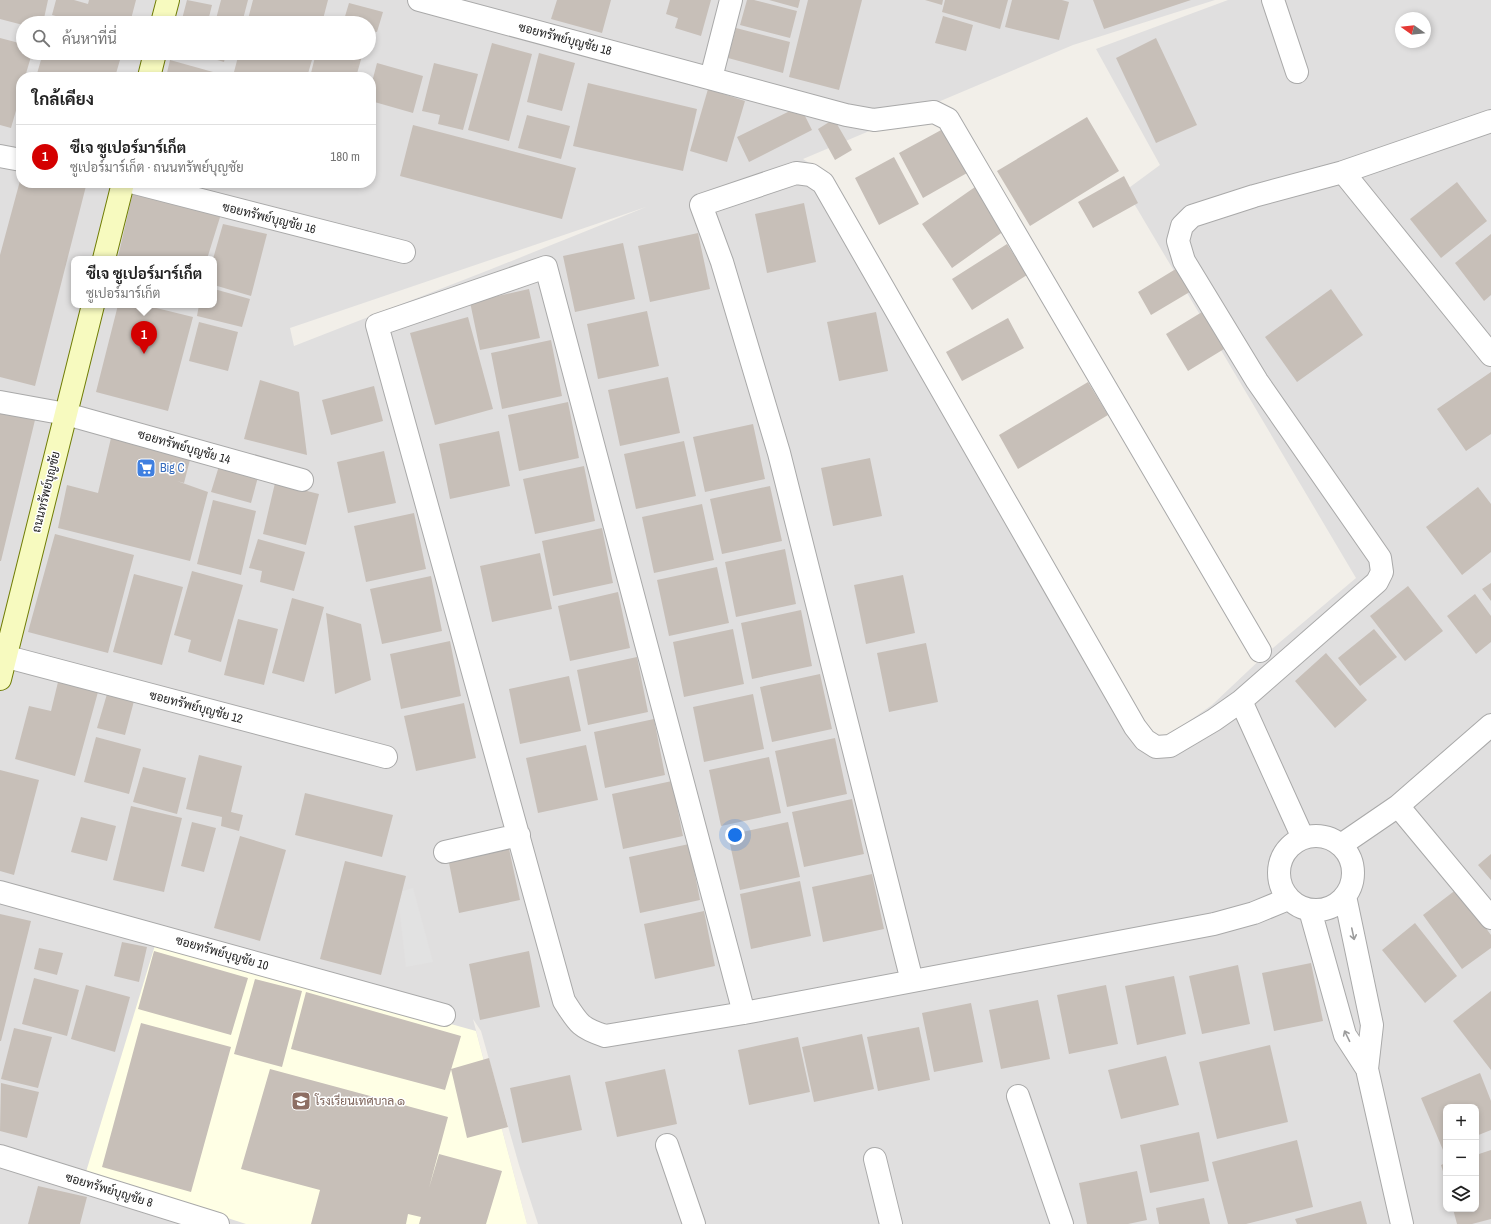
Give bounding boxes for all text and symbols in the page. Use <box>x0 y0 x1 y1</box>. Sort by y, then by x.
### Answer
north arrow <box>1395 12 1431 48</box>
search box <box>16 16 376 60</box>
street label: ซอยทรัพย์บุญชัย 18 <box>516 19 613 60</box>
icon: search <box>30 27 52 49</box>
text: ค้นหาที่นี่ <box>62 28 117 49</box>
text: ใกล้เคียง <box>32 87 94 110</box>
text: ซีเจ ซูเปอร์มาร์เก็ต <box>70 137 186 158</box>
text: 1 <box>42 148 48 165</box>
text: 180 m <box>330 148 360 165</box>
text: ซูเปอร์มาร์เก็ต · ถนนทรัพย์บุญชัย <box>70 159 244 176</box>
street label: ซอยทรัพย์บุญชัย 16 <box>220 199 318 238</box>
popup <box>71 256 217 308</box>
text: ซีเจ ซูเปอร์มาร์เก็ต <box>86 263 202 284</box>
text: ซูเปอร์มาร์เก็ต <box>86 285 160 302</box>
pin: 1 <box>131 321 157 354</box>
street label: ซอยทรัพย์บุญชัย 14 <box>135 426 233 469</box>
street label: ถนนทรัพย์บุญชัย <box>28 450 65 535</box>
supermarket icon: Big C <box>135 457 157 479</box>
place label: Big C <box>160 460 185 476</box>
street label: ซอยทรัพย์บุญชัย 12 <box>147 687 244 728</box>
your location <box>725 825 745 845</box>
one-way arrow <box>1349 928 1357 941</box>
street label: ซอยทรัพย์บุญชัย 10 <box>173 932 270 975</box>
one-way arrow <box>1343 1030 1350 1042</box>
school or university icon: โรงเรียนเทศบาล ๑ <box>290 1090 312 1112</box>
place label: โรงเรียนเทศบาล ๑ <box>314 1093 405 1109</box>
map controls <box>1443 1104 1479 1212</box>
button: + <box>1443 1104 1479 1140</box>
button: − <box>1443 1140 1479 1176</box>
street label: ซอยทรัพย์บุญชัย 8 <box>63 1169 155 1212</box>
button: layers <box>1443 1176 1479 1212</box>

